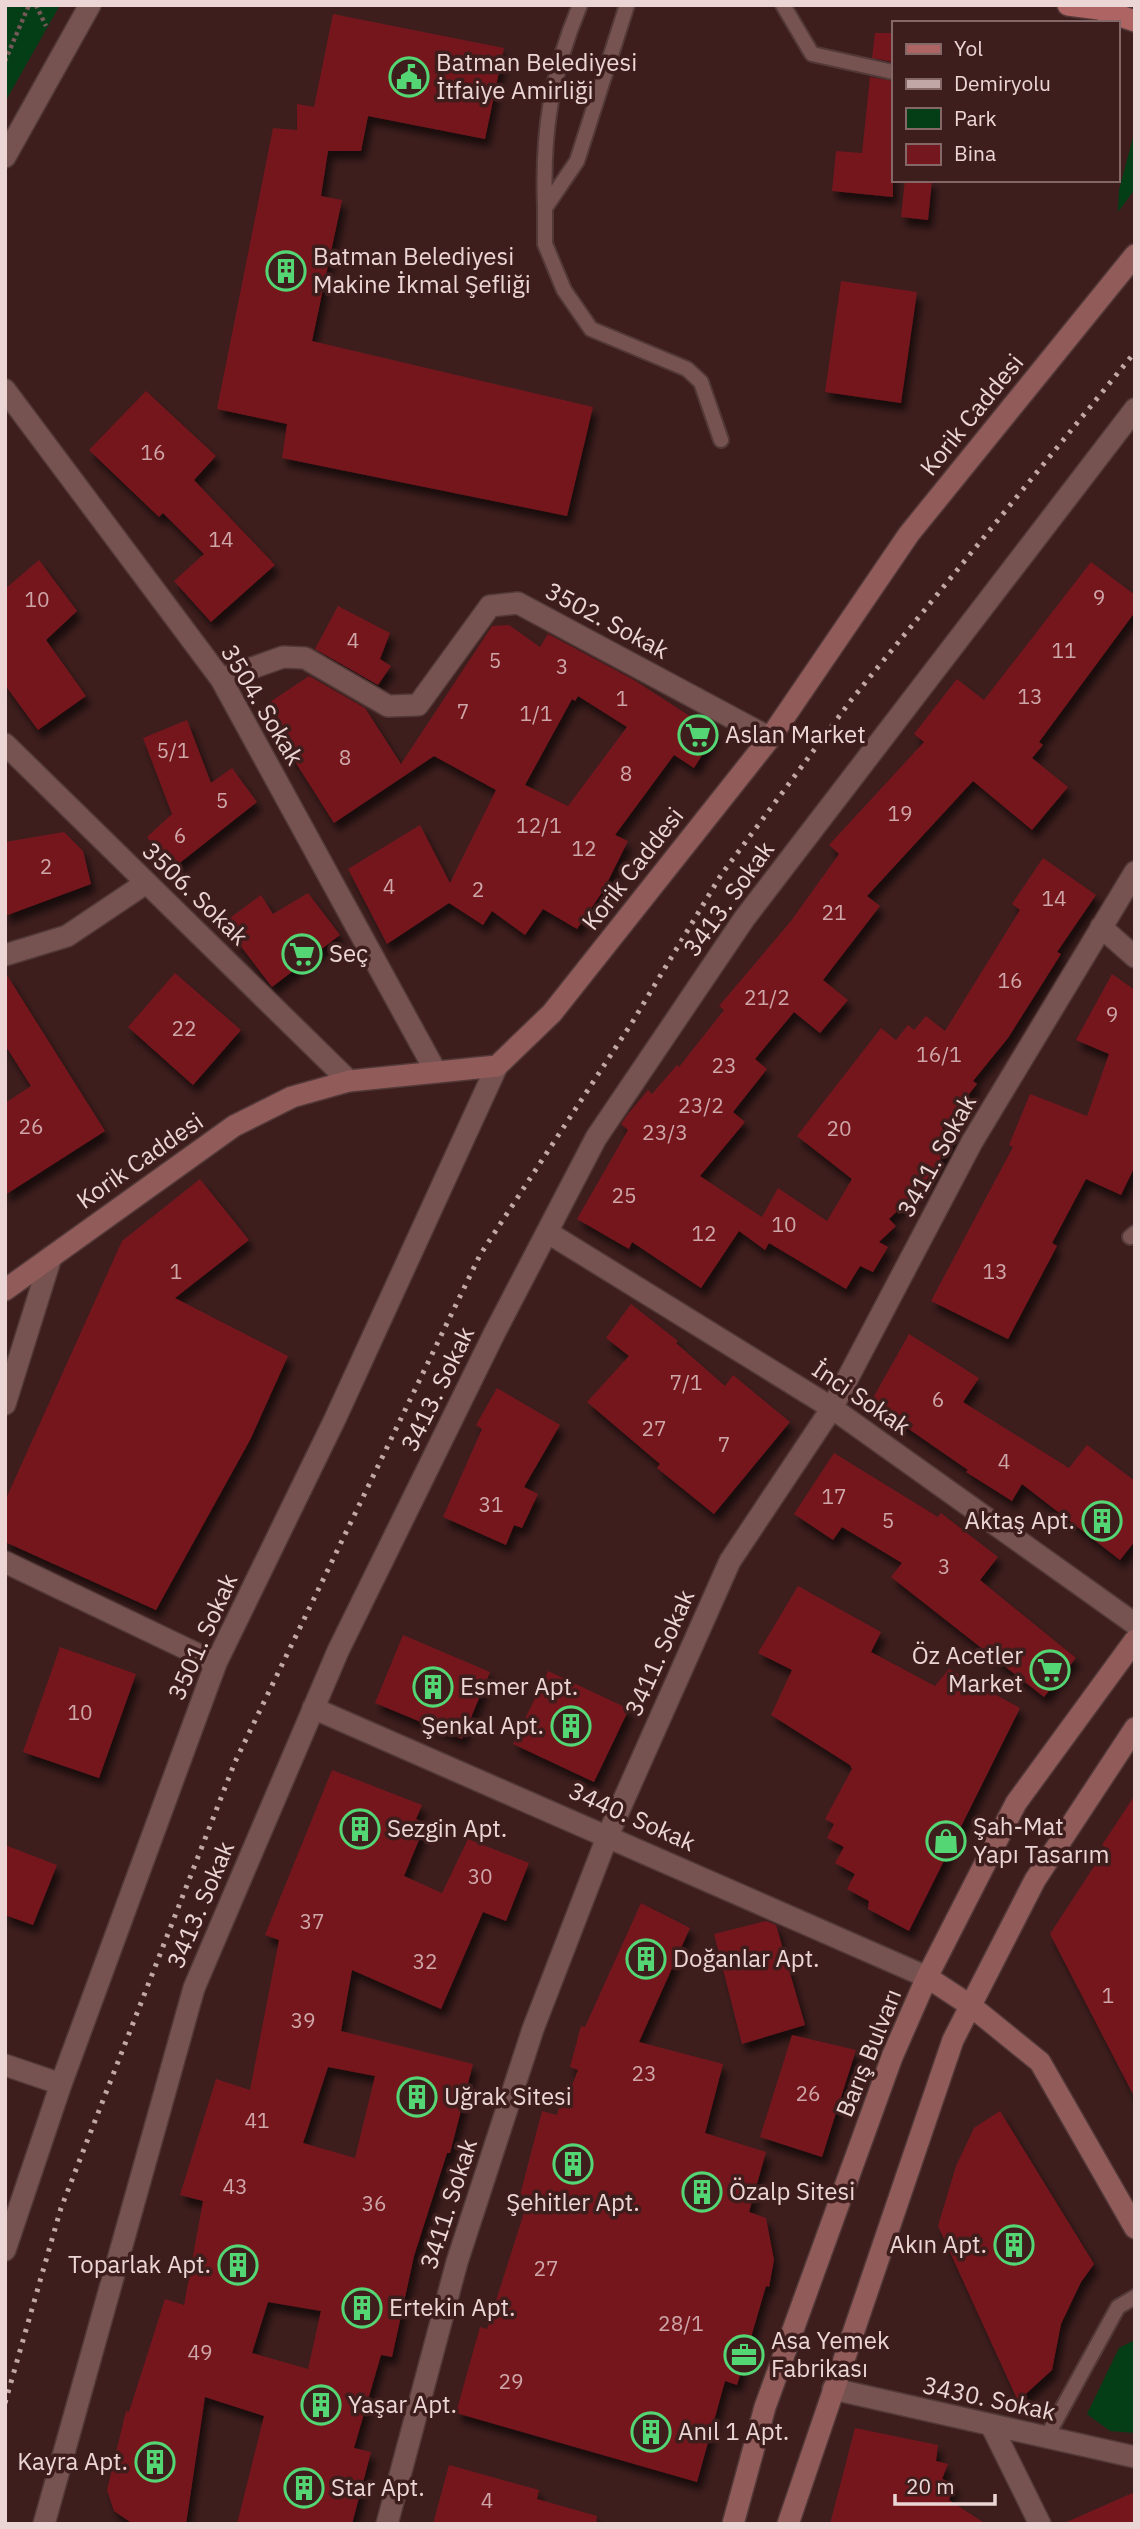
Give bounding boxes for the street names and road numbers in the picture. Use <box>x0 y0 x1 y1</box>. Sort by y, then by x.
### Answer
street label: Korik Caddesi <box>912 347 1030 482</box>
street label: 3502. Sokak <box>541 577 673 665</box>
street label: 3504. Sokak <box>214 638 312 771</box>
street label: Korik Caddesi <box>574 800 690 936</box>
street label: 3413. Sokak <box>676 834 781 962</box>
street label: 3506. Sokak <box>136 835 256 952</box>
street label: 3411. Sokak <box>889 1088 983 1222</box>
street label: Korik Caddesi <box>70 1105 209 1216</box>
street label: 3413. Sokak <box>393 1320 481 1456</box>
street label: İnci Sokak <box>806 1352 917 1442</box>
street label: 3501. Sokak <box>160 1568 244 1705</box>
street label: 3411. Sokak <box>617 1584 701 1721</box>
street label: 3440. Sokak <box>564 1774 701 1858</box>
street label: 3413. Sokak <box>159 1836 241 1973</box>
street label: Barış Bulvarı <box>828 1984 908 2121</box>
street label: 3411. Sokak <box>412 2134 484 2273</box>
street label: 3430. Sokak <box>920 2368 1059 2428</box>

